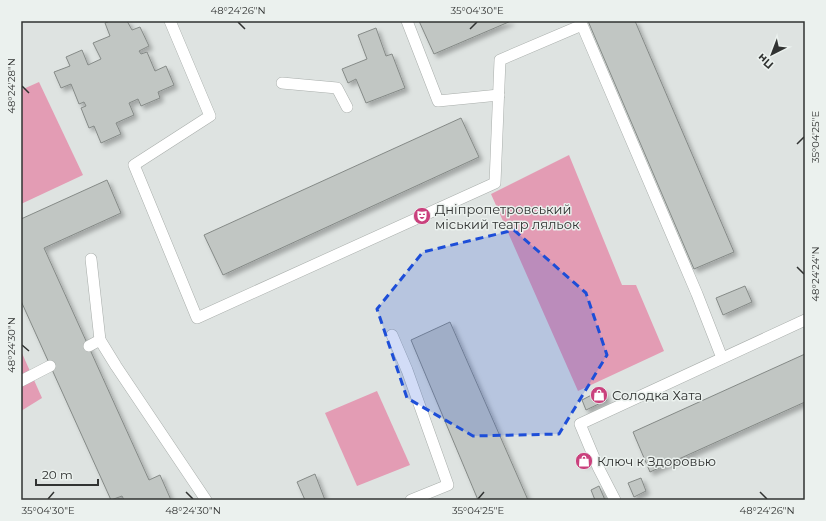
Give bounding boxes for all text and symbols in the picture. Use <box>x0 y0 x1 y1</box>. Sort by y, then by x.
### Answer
text: 48°24'26"N <box>210 4 266 17</box>
text: 35°04'30"E <box>450 4 504 17</box>
north arrow <box>752 34 792 74</box>
text: Пн <box>754 51 776 72</box>
text: 48°24'28"N <box>5 58 18 114</box>
text: 35°04'25"E <box>809 111 822 163</box>
place label: Дніпропетровський міський театр ляльок <box>435 201 580 232</box>
theatre icon: Дніпропетровський міський театр ляльок <box>412 206 432 226</box>
text: 48°24'24"N <box>809 246 822 302</box>
text: 48°24'30"N <box>5 317 18 373</box>
shop icon: Солодка Хата <box>589 385 609 405</box>
place label: Солодка Хата <box>612 387 702 403</box>
shop icon: Ключ к Здоровью <box>574 451 594 471</box>
place label: Ключ к Здоровью <box>597 453 716 469</box>
scale bar <box>36 461 98 487</box>
text: 20 m <box>42 467 73 482</box>
text: 35°04'30"E <box>21 504 75 517</box>
text: 48°24'30"N <box>165 504 221 517</box>
text: 35°04'25"E <box>452 504 504 517</box>
text: 48°24'26"N <box>739 504 795 517</box>

